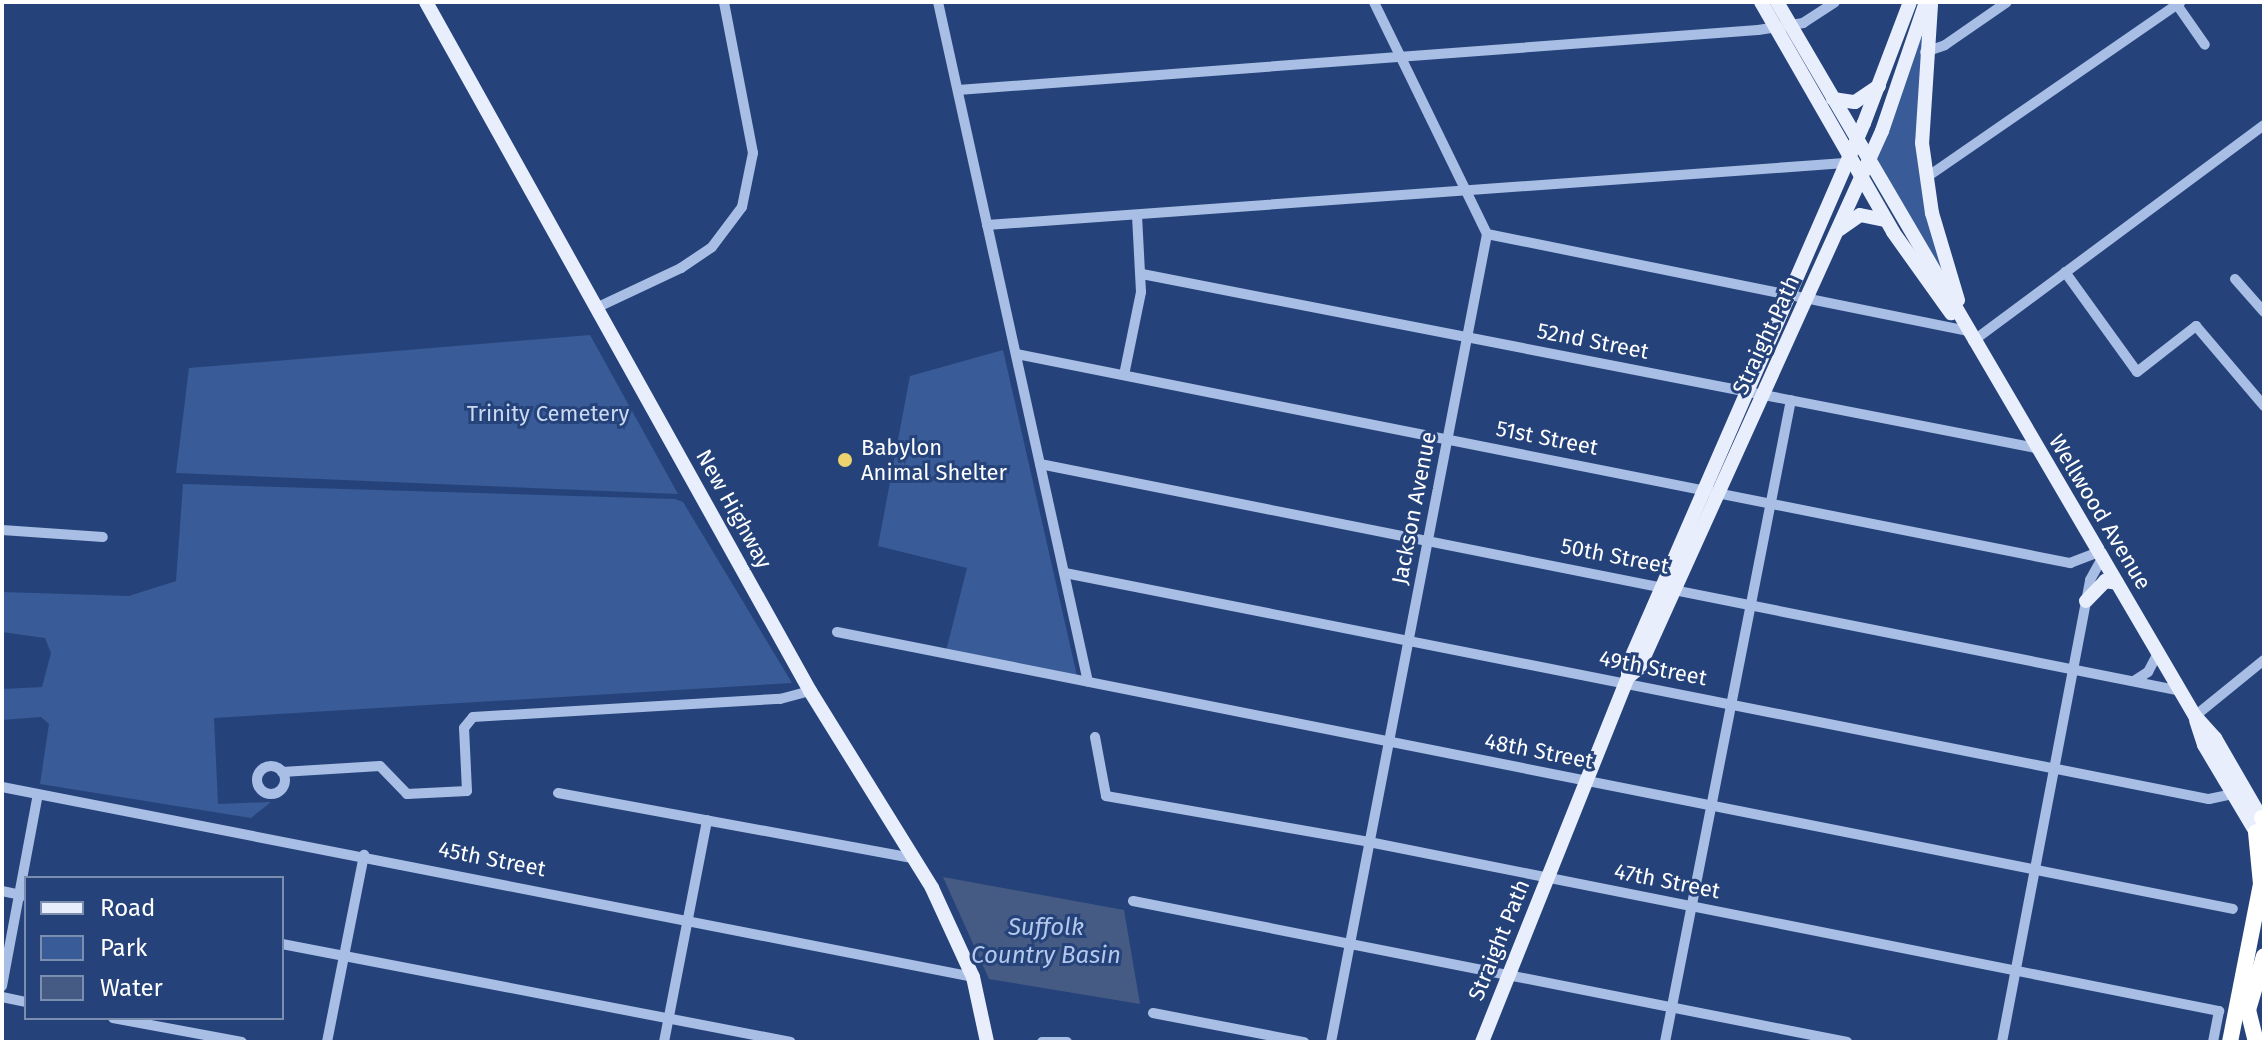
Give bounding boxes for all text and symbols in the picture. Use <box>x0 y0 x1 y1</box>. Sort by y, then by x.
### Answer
street label: Straight Path <box>1727 271 1805 399</box>
street label: 52nd Street <box>1535 317 1651 365</box>
park label: Trinity Cemetery <box>467 401 629 427</box>
street label: 51st Street <box>1494 415 1600 461</box>
street label: Jackson Avenue <box>1386 429 1442 587</box>
street label: Wellwood Avenue <box>2043 430 2157 594</box>
place label: Babylon Animal Shelter <box>861 434 1007 486</box>
street label: New Highway <box>690 445 778 573</box>
marker: Babylon Animal Shelter <box>836 451 854 469</box>
street label: 50th Street <box>1559 533 1671 579</box>
street label: 49th Street <box>1597 645 1709 691</box>
street label: 48th Street <box>1482 728 1596 774</box>
street label: 45th Street <box>436 836 548 882</box>
street label: 47th Street <box>1612 858 1722 904</box>
legend <box>24 876 284 1020</box>
street label: Straight Path <box>1463 876 1535 1004</box>
text: Road <box>100 894 155 922</box>
water label: Suffolk Country Basin <box>971 914 1121 970</box>
text: Park <box>100 934 147 962</box>
text: Water <box>100 974 163 1002</box>

